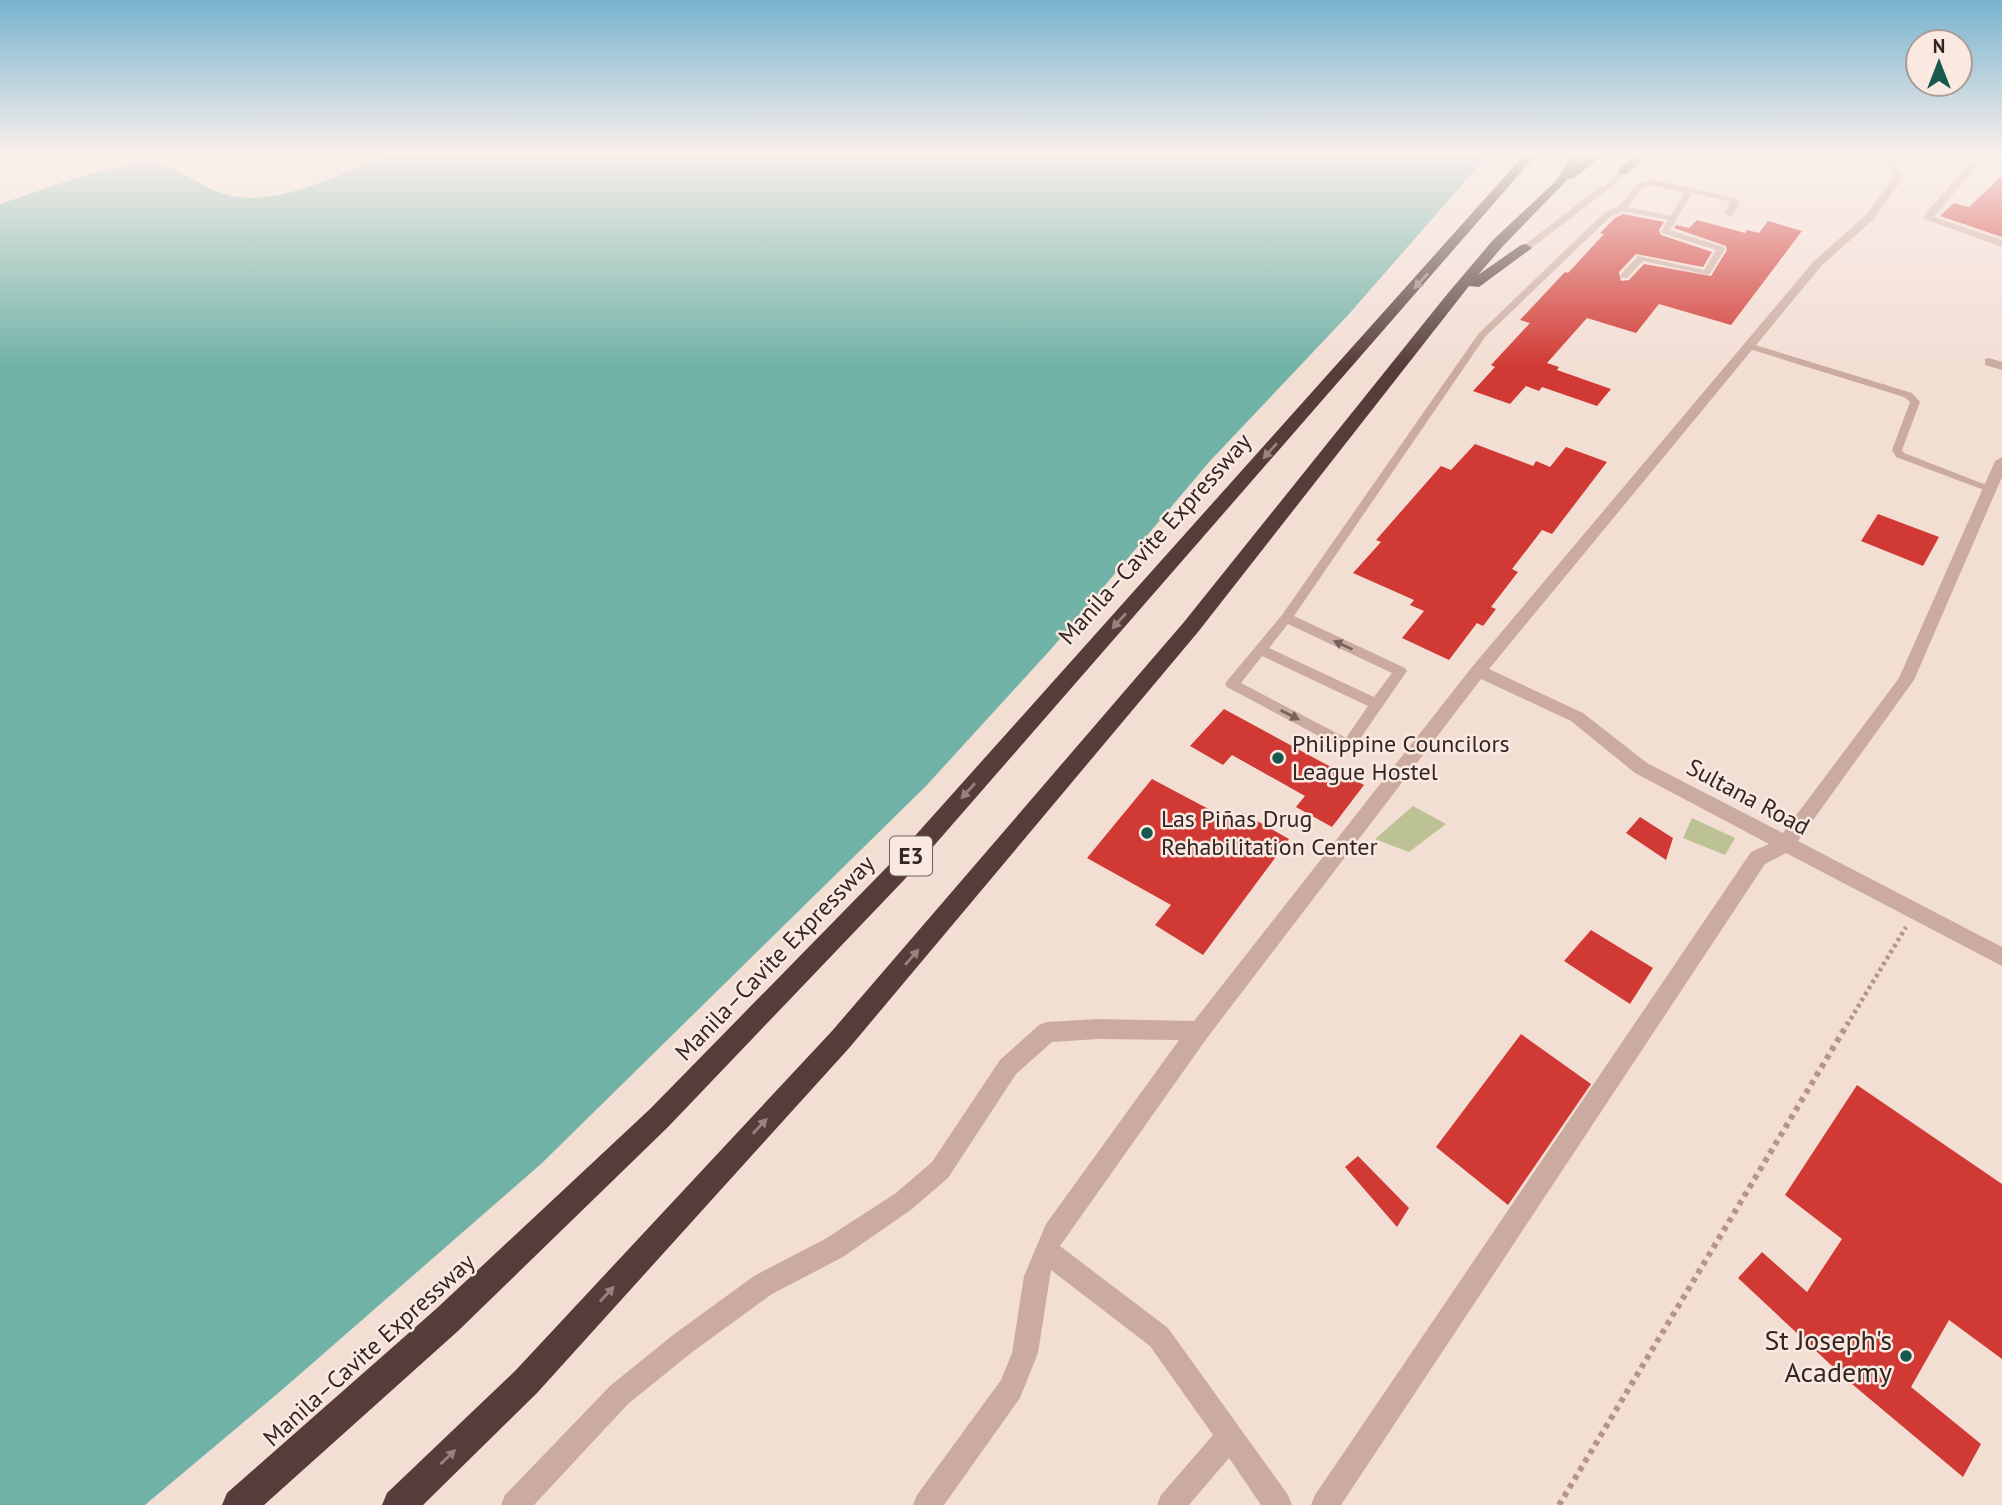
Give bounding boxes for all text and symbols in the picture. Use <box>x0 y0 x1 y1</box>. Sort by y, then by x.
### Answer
north arrow <box>1904 28 1974 98</box>
text: N <box>1933 34 1945 58</box>
one-way arrow <box>1413 272 1429 290</box>
street label: Manila–Cavite Expressway <box>1051 426 1258 651</box>
one-way arrow <box>1262 442 1278 460</box>
one-way arrow <box>1111 612 1127 630</box>
one-way arrow <box>1333 639 1353 650</box>
one-way arrow <box>1280 709 1300 720</box>
place label: Philippine Councilors League Hostel <box>1292 728 1510 787</box>
marker: Philippine Councilors League Hostel <box>1270 750 1286 766</box>
street label: Sultana Road <box>1681 751 1815 842</box>
one-way arrow <box>960 782 976 800</box>
place label: Las Piñas Drug Rehabilitation Center <box>1161 803 1378 862</box>
marker: Las Piñas Drug Rehabilitation Center <box>1139 825 1155 841</box>
road number: E3 <box>890 836 932 876</box>
street label: Manila–Cavite Expressway <box>668 848 881 1067</box>
one-way arrow <box>904 948 919 965</box>
one-way arrow <box>752 1118 768 1135</box>
street label: Manila–Cavite Expressway <box>256 1246 481 1453</box>
one-way arrow <box>598 1286 614 1303</box>
place label: St Joseph's Academy <box>1764 1321 1892 1390</box>
marker: St Joseph's Academy <box>1898 1348 1914 1364</box>
one-way arrow <box>440 1449 457 1466</box>

